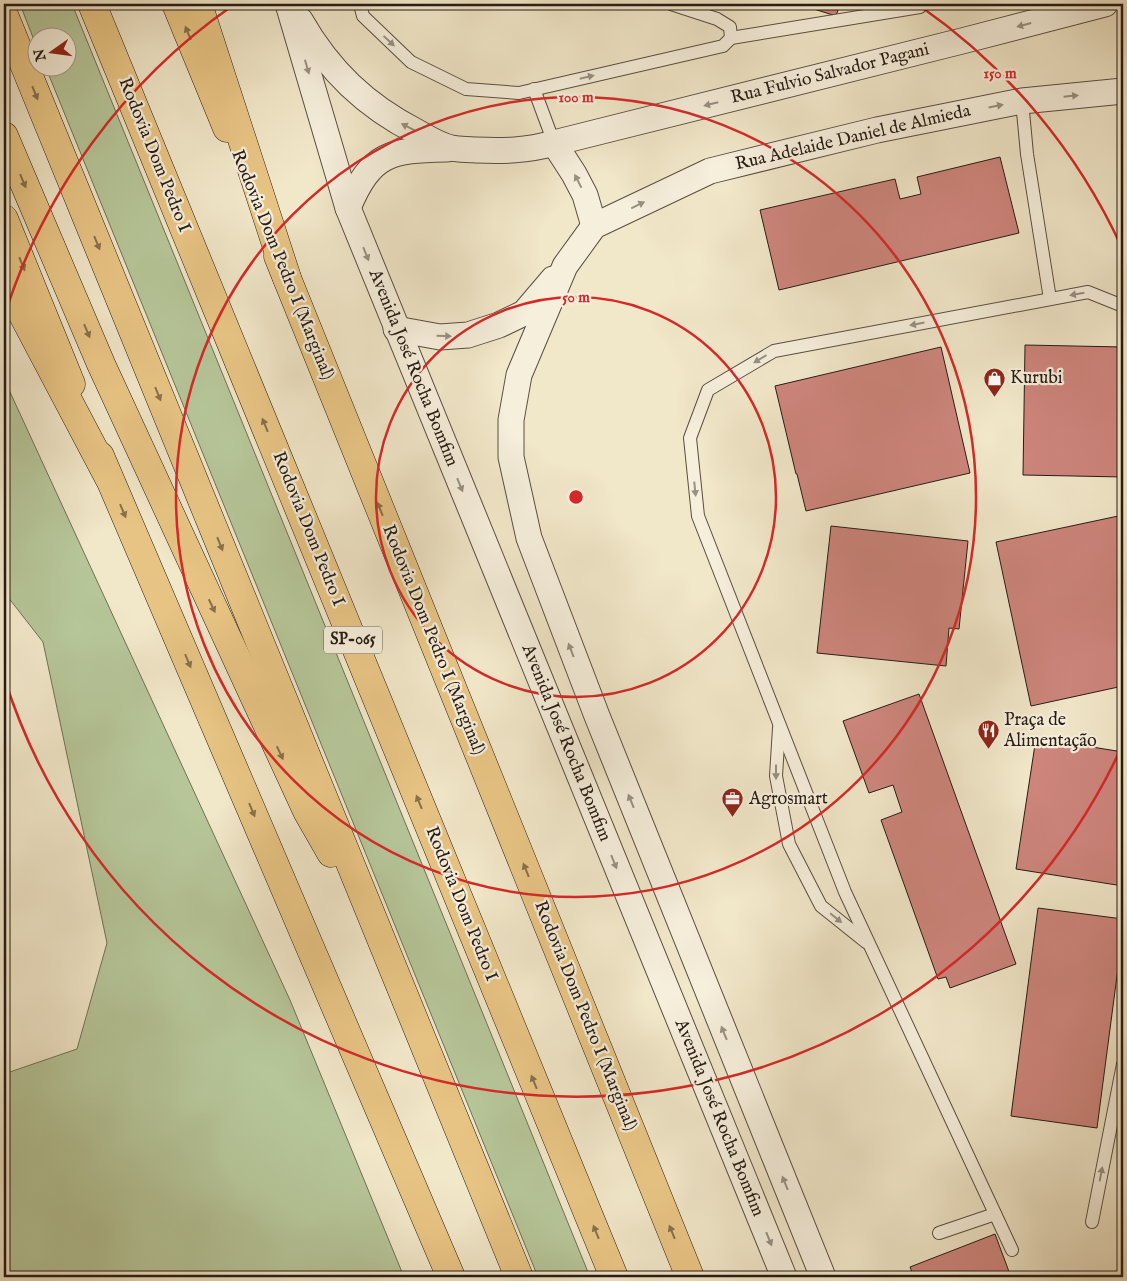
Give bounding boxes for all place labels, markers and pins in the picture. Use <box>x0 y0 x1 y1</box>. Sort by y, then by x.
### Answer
shop icon: Kurubi <box>982 366 1006 397</box>
place label: Kurubi <box>1010 367 1063 390</box>
centre of rings <box>567 488 585 506</box>
place label: Praça de Alimentação <box>1003 709 1097 753</box>
restaurant icon: Praça de Alimentação <box>976 718 1000 749</box>
office icon: Agrosmart <box>721 787 745 818</box>
place label: Agrosmart <box>748 788 828 811</box>

